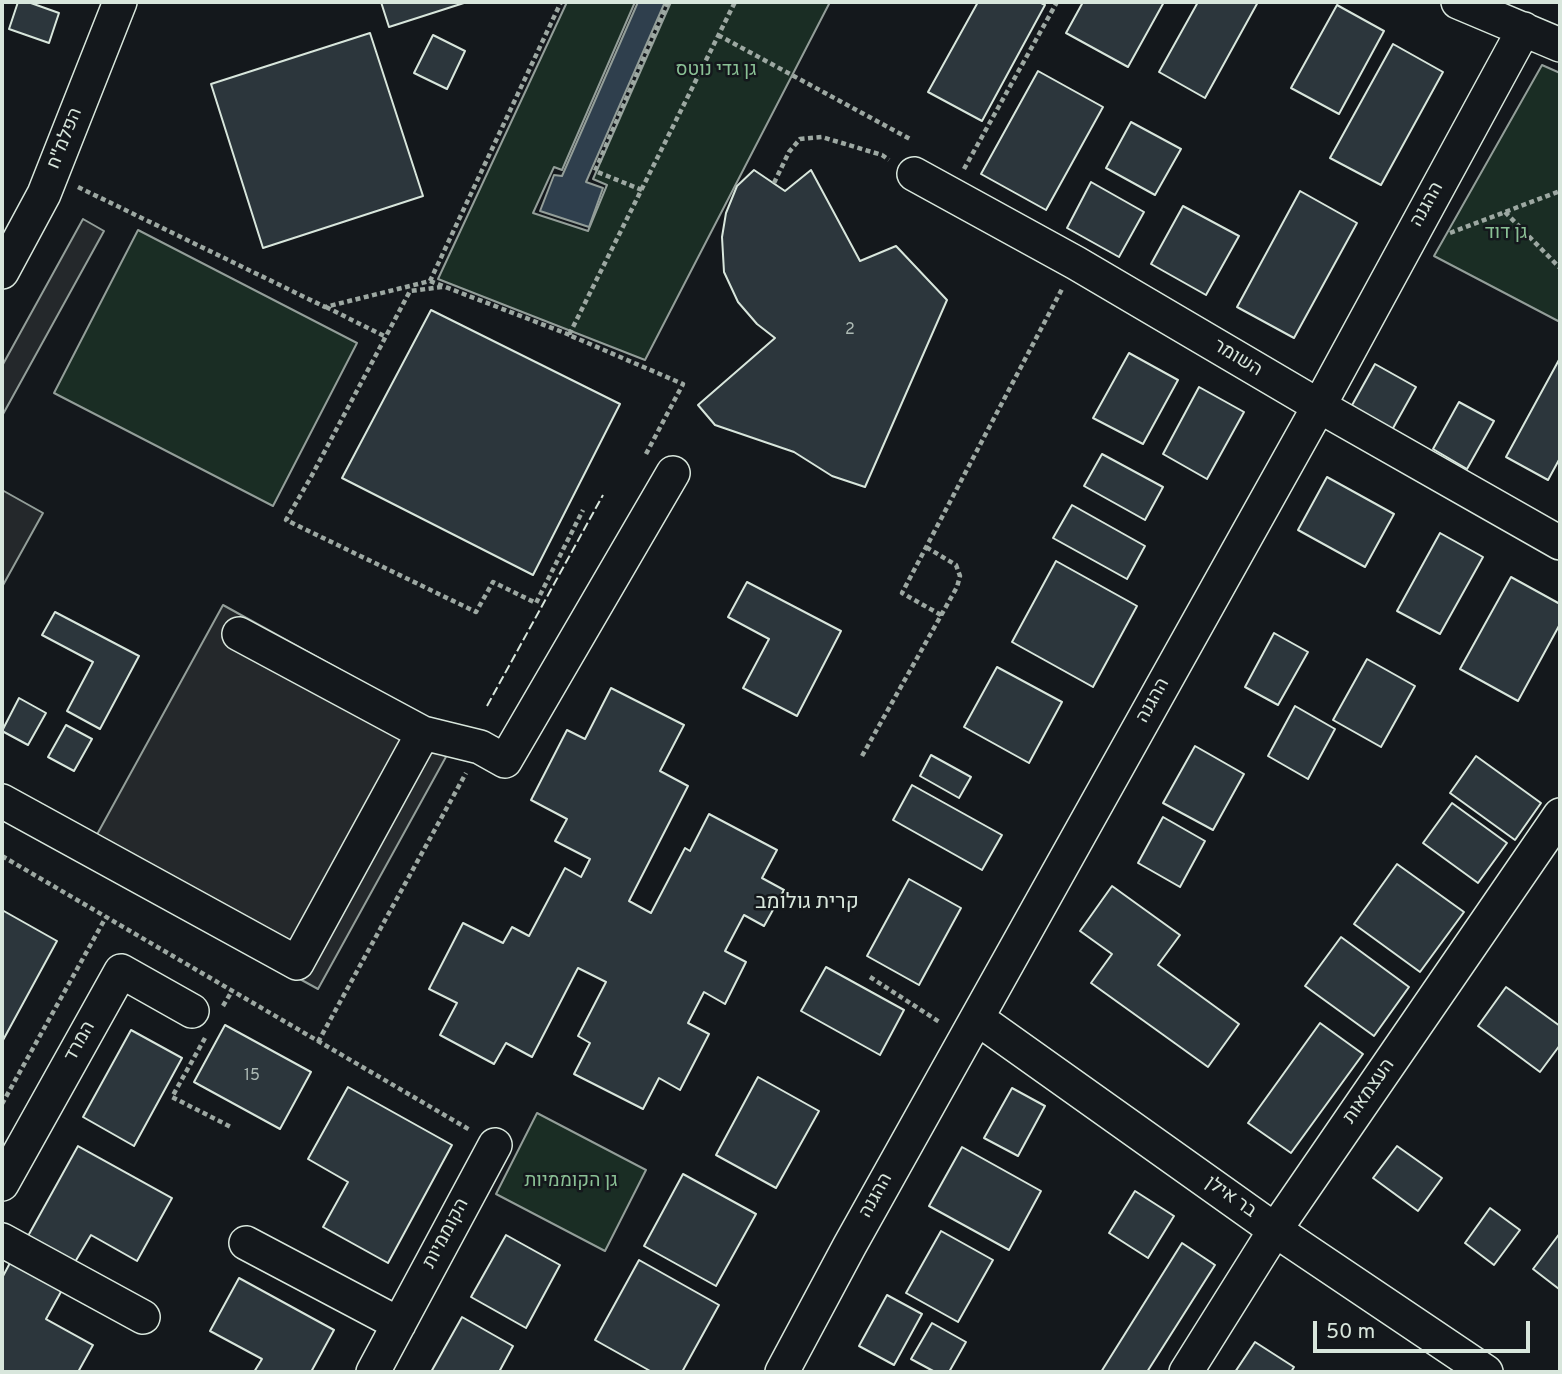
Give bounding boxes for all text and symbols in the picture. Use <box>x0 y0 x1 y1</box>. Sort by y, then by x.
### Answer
park label: גן גדי נוטס <box>675 60 757 82</box>
street label: הפלמ"ח <box>43 105 89 173</box>
street label: ההגנה <box>1406 179 1450 231</box>
park label: גן דוד <box>1485 223 1527 245</box>
house number: 2 <box>845 321 855 341</box>
street label: השומר <box>1208 336 1266 382</box>
street label: ההגנה <box>1132 675 1176 727</box>
district label: קרית גולומב <box>755 891 859 917</box>
street label: המרד <box>61 1018 101 1066</box>
street label: העצמאות <box>1339 1055 1401 1129</box>
house number: 15 <box>244 1067 260 1087</box>
street label: ההגנה <box>855 1170 899 1222</box>
park label: גן הקוממיות <box>524 1171 618 1193</box>
street label: בר אילן <box>1200 1172 1260 1224</box>
street label: הקוממיות <box>419 1195 475 1273</box>
scale bar <box>1317 1308 1534 1352</box>
text: 50 m <box>1326 1319 1375 1346</box>

